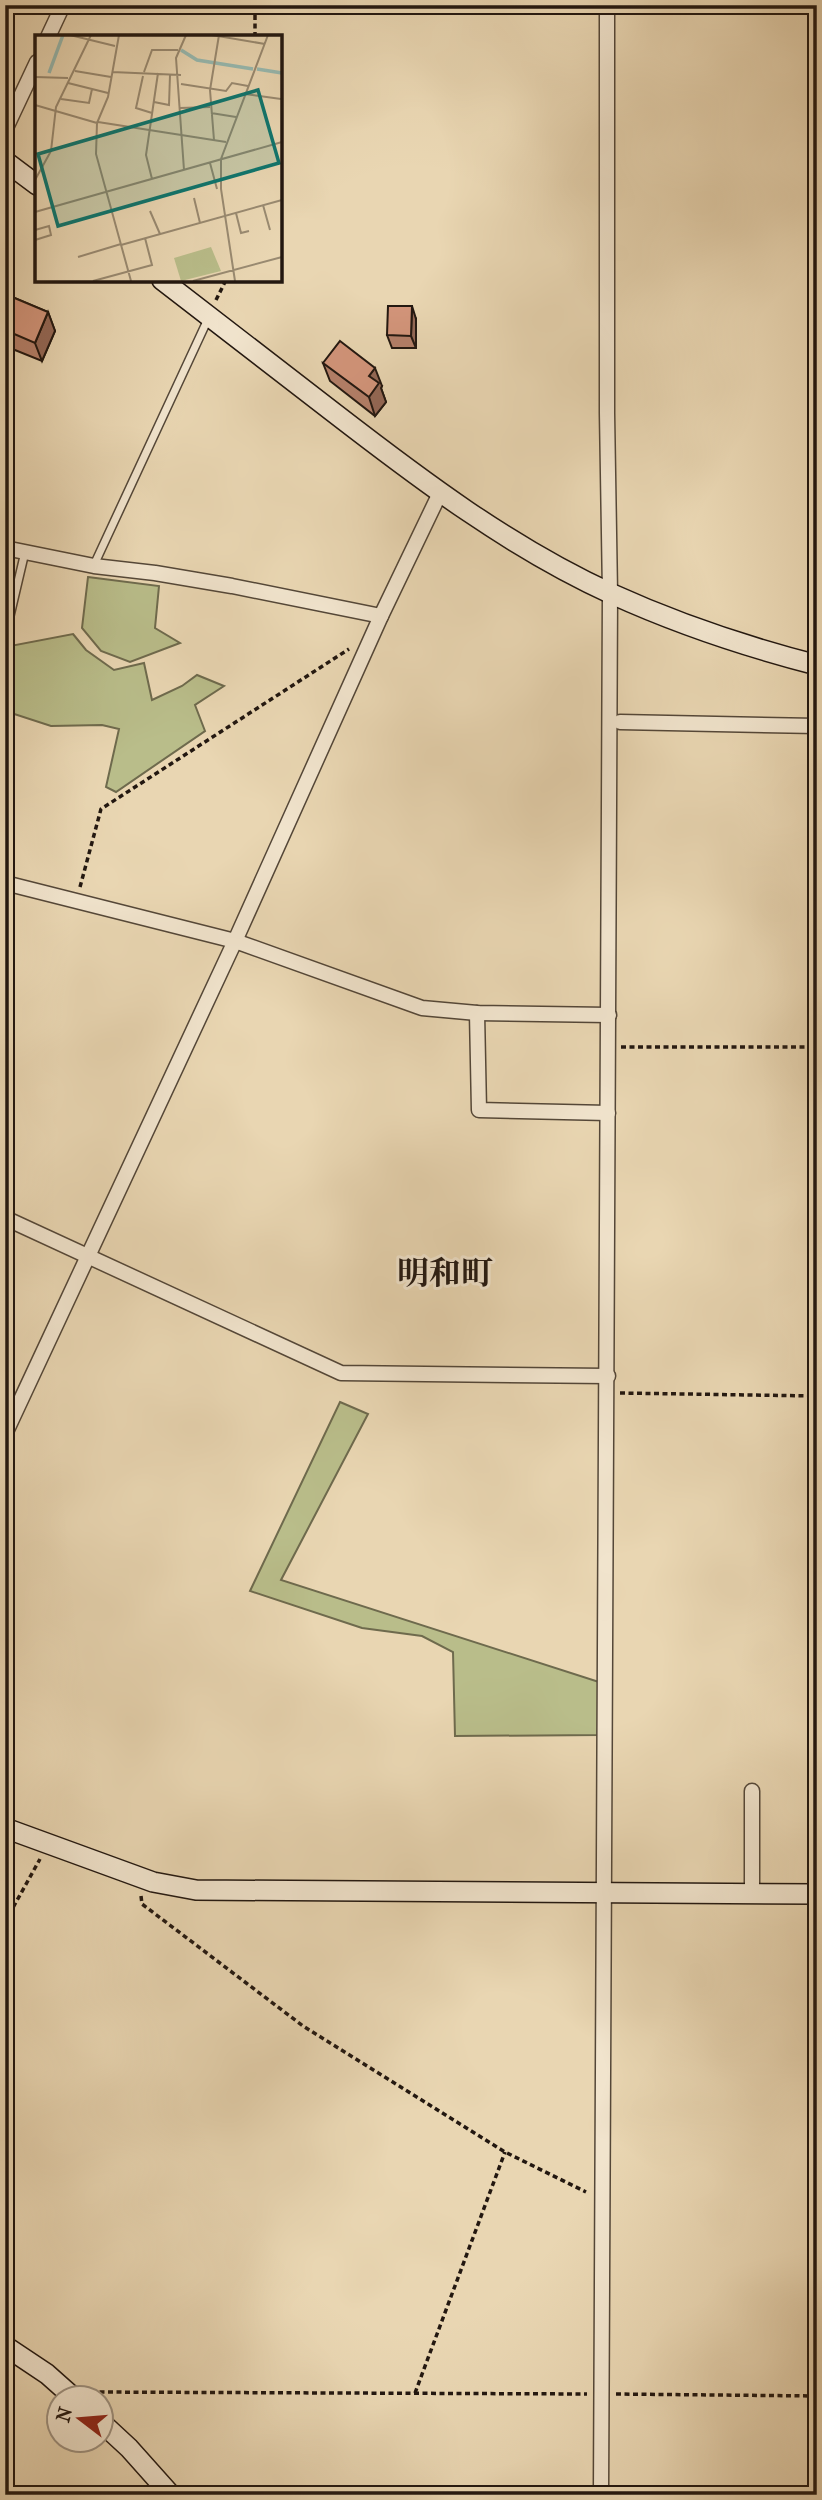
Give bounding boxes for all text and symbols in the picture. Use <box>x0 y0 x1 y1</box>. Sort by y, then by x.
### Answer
inset map <box>35 35 282 282</box>
district label: 明和町 <box>397 1255 493 1292</box>
north arrow <box>46 2384 116 2454</box>
text: N <box>52 2404 77 2425</box>

